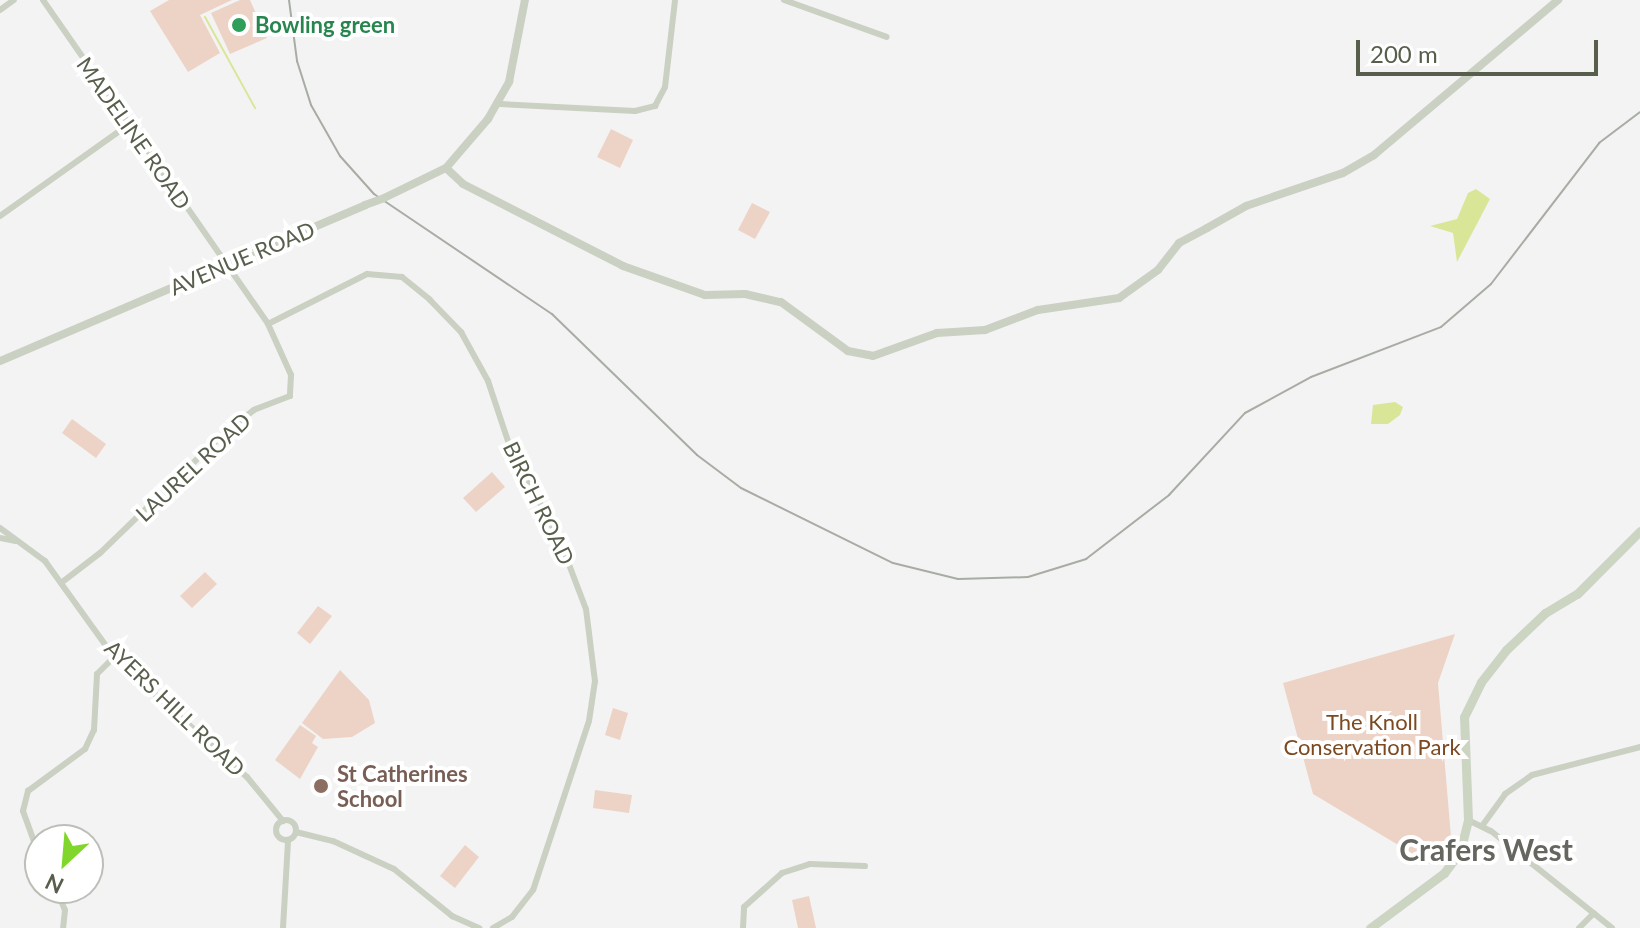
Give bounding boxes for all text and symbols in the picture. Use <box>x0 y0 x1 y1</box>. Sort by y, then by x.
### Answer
place label: Bowling green <box>255 12 395 38</box>
marker: Bowling green <box>230 16 248 34</box>
scale bar <box>1360 24 1602 74</box>
text: 200 m <box>1370 39 1438 68</box>
street label: MADELINE ROAD <box>72 52 196 214</box>
street label: AVENUE ROAD <box>165 216 319 300</box>
street label: LAUREL ROAD <box>130 407 256 527</box>
street label: BIRCH ROAD <box>498 437 580 569</box>
street label: AYERS HILL ROAD <box>99 634 251 782</box>
park label: The Knoll Conservation Park <box>1283 708 1461 760</box>
place label: St Catherines School <box>337 760 468 812</box>
marker: St Catherines School <box>312 777 330 795</box>
north arrow <box>24 824 104 904</box>
district label: Crafers West <box>1399 831 1573 867</box>
text: N <box>41 868 68 900</box>

